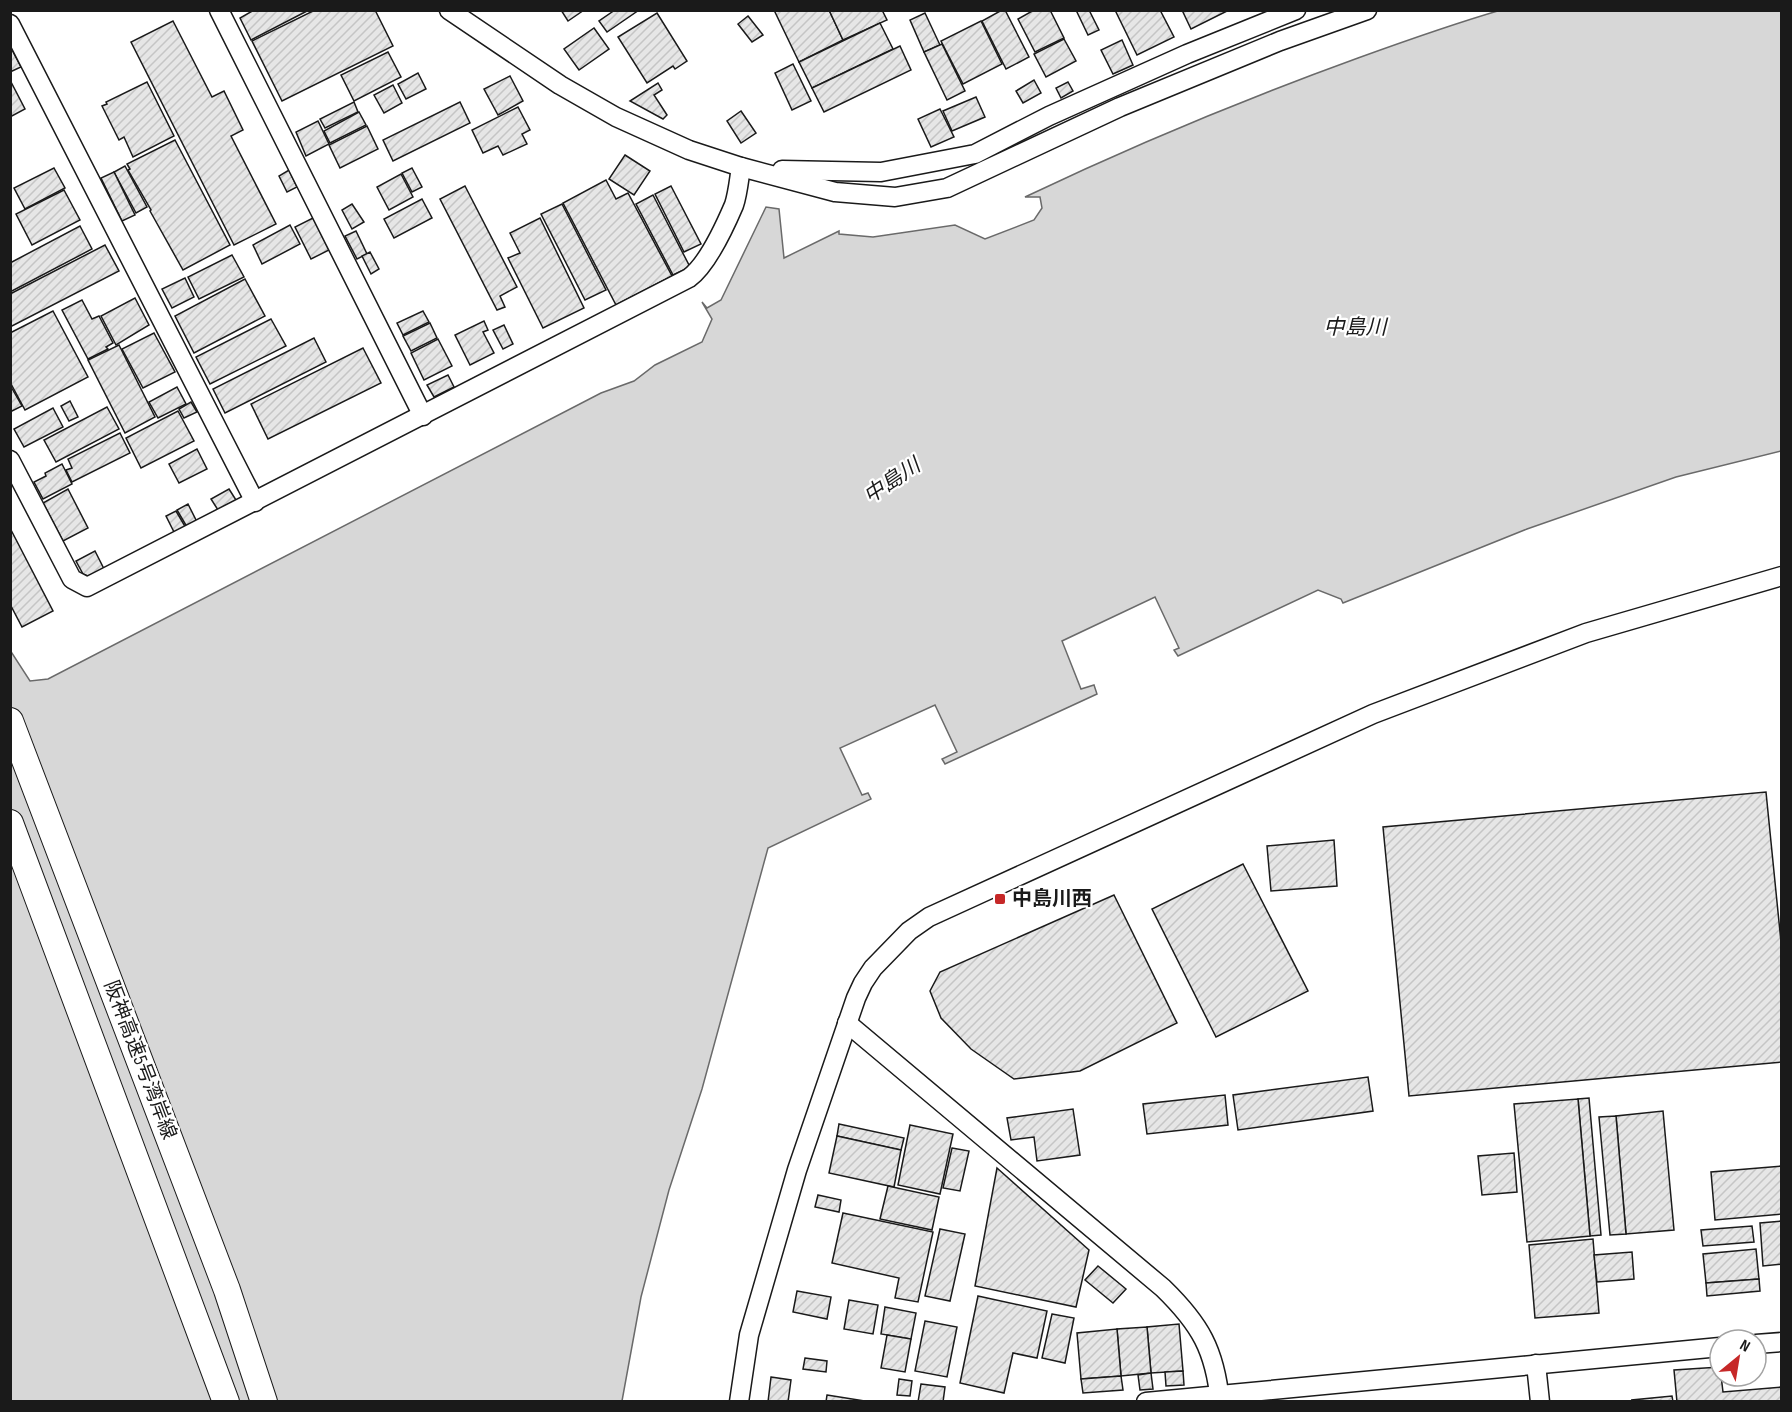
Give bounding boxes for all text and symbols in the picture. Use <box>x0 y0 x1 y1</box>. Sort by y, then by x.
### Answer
water label: 中島川 <box>1324 315 1388 340</box>
water label: 中島川 <box>859 452 927 509</box>
place label: 中島川西 <box>1012 887 1092 911</box>
marker: 中島川西 <box>993 892 1007 906</box>
street label: 阪神高速5号湾岸線 <box>99 977 181 1143</box>
north arrow <box>1708 1328 1768 1388</box>
text: N <box>1736 1336 1753 1357</box>

